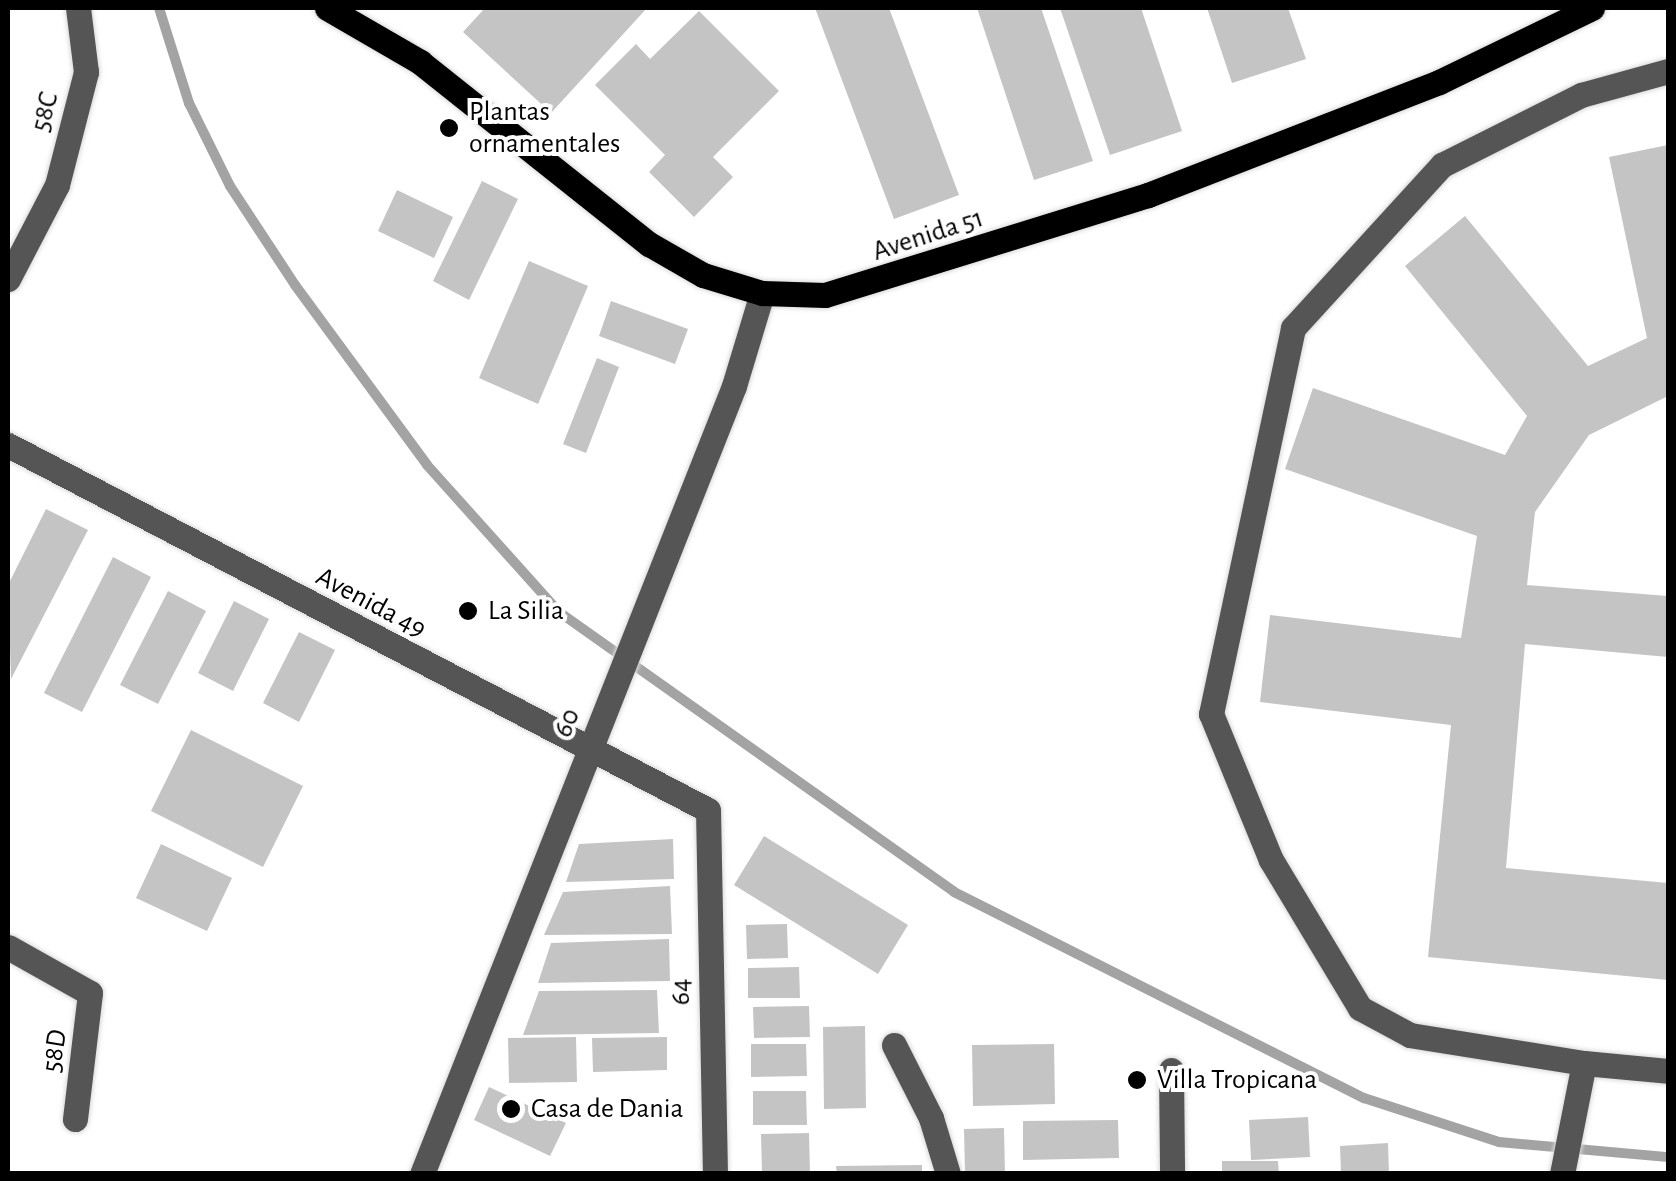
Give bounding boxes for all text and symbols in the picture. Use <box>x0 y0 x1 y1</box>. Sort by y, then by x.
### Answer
street label: 58C <box>24 89 66 135</box>
place label: Plantas ornamentales <box>469 95 620 161</box>
marker: Plantas ornamentales <box>438 117 460 139</box>
street label: Avenida 51 <box>868 201 988 269</box>
street label: Avenida 49 <box>310 560 432 646</box>
place label: La Silia <box>488 594 564 628</box>
marker: La Silia <box>457 600 479 622</box>
street label: 60 <box>546 704 588 742</box>
street label: 64 <box>664 978 698 1006</box>
street label: 58D <box>35 1027 75 1075</box>
place label: Villa Tropicana <box>1157 1063 1317 1097</box>
marker: Villa Tropicana <box>1126 1069 1148 1091</box>
place label: Casa de Dania <box>531 1092 683 1126</box>
marker: Casa de Dania <box>500 1098 522 1120</box>

